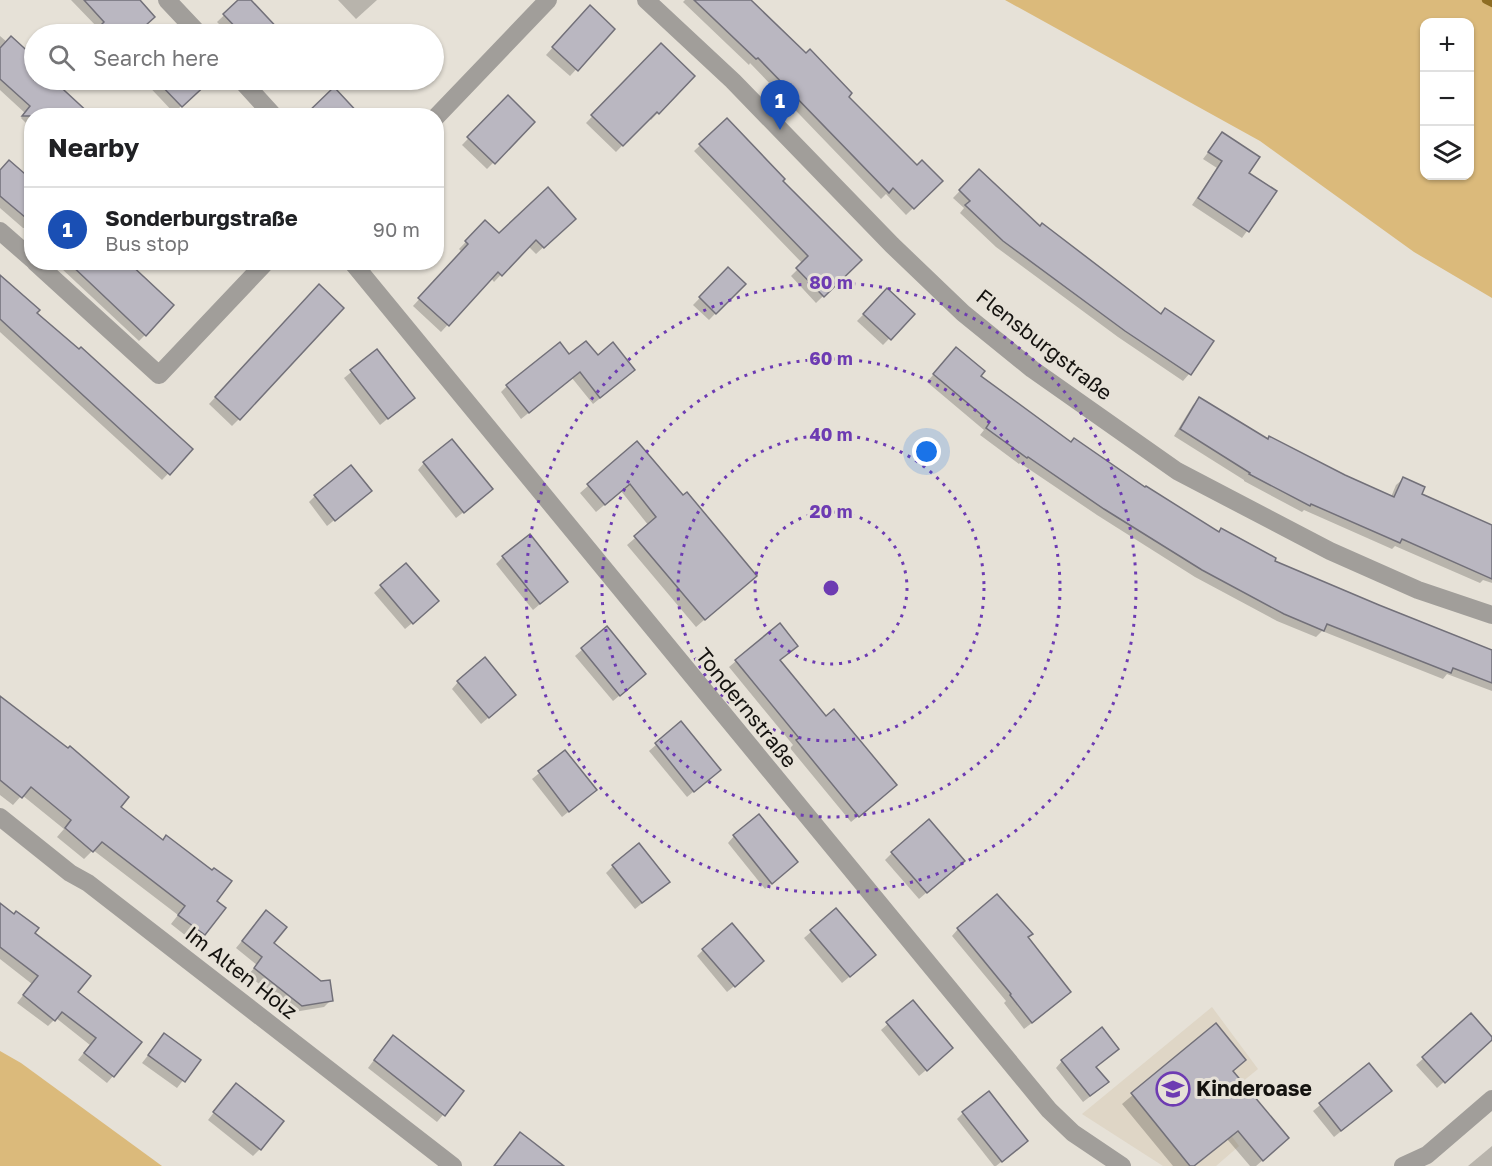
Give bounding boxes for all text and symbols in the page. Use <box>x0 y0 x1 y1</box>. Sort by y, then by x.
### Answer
map controls <box>1420 18 1474 180</box>
button: + <box>1420 18 1474 72</box>
search box <box>24 24 444 90</box>
icon: search <box>45 41 78 74</box>
text: Search here <box>93 44 219 71</box>
button: − <box>1420 72 1474 126</box>
pin: 1 <box>760 80 800 130</box>
button: layers <box>1420 126 1474 180</box>
text: Nearby <box>48 132 139 163</box>
text: Sonderburgstraße <box>105 204 298 231</box>
text: 1 <box>62 217 73 241</box>
text: 90 m <box>373 217 420 241</box>
text: Bus stop <box>105 231 189 255</box>
text: 80 m <box>809 271 853 293</box>
street label: Flensburgstraße <box>971 283 1118 405</box>
text: 60 m <box>809 347 853 369</box>
text: 40 m <box>809 423 853 445</box>
your location <box>912 437 941 466</box>
text: 20 m <box>810 500 852 522</box>
centre of rings <box>821 578 841 598</box>
street label: Tondernstraße <box>691 642 803 773</box>
street label: Im Alten Holz <box>180 920 303 1024</box>
school or university icon: Kinderoase <box>1155 1071 1191 1107</box>
place label: Kinderoase <box>1196 1075 1312 1101</box>

